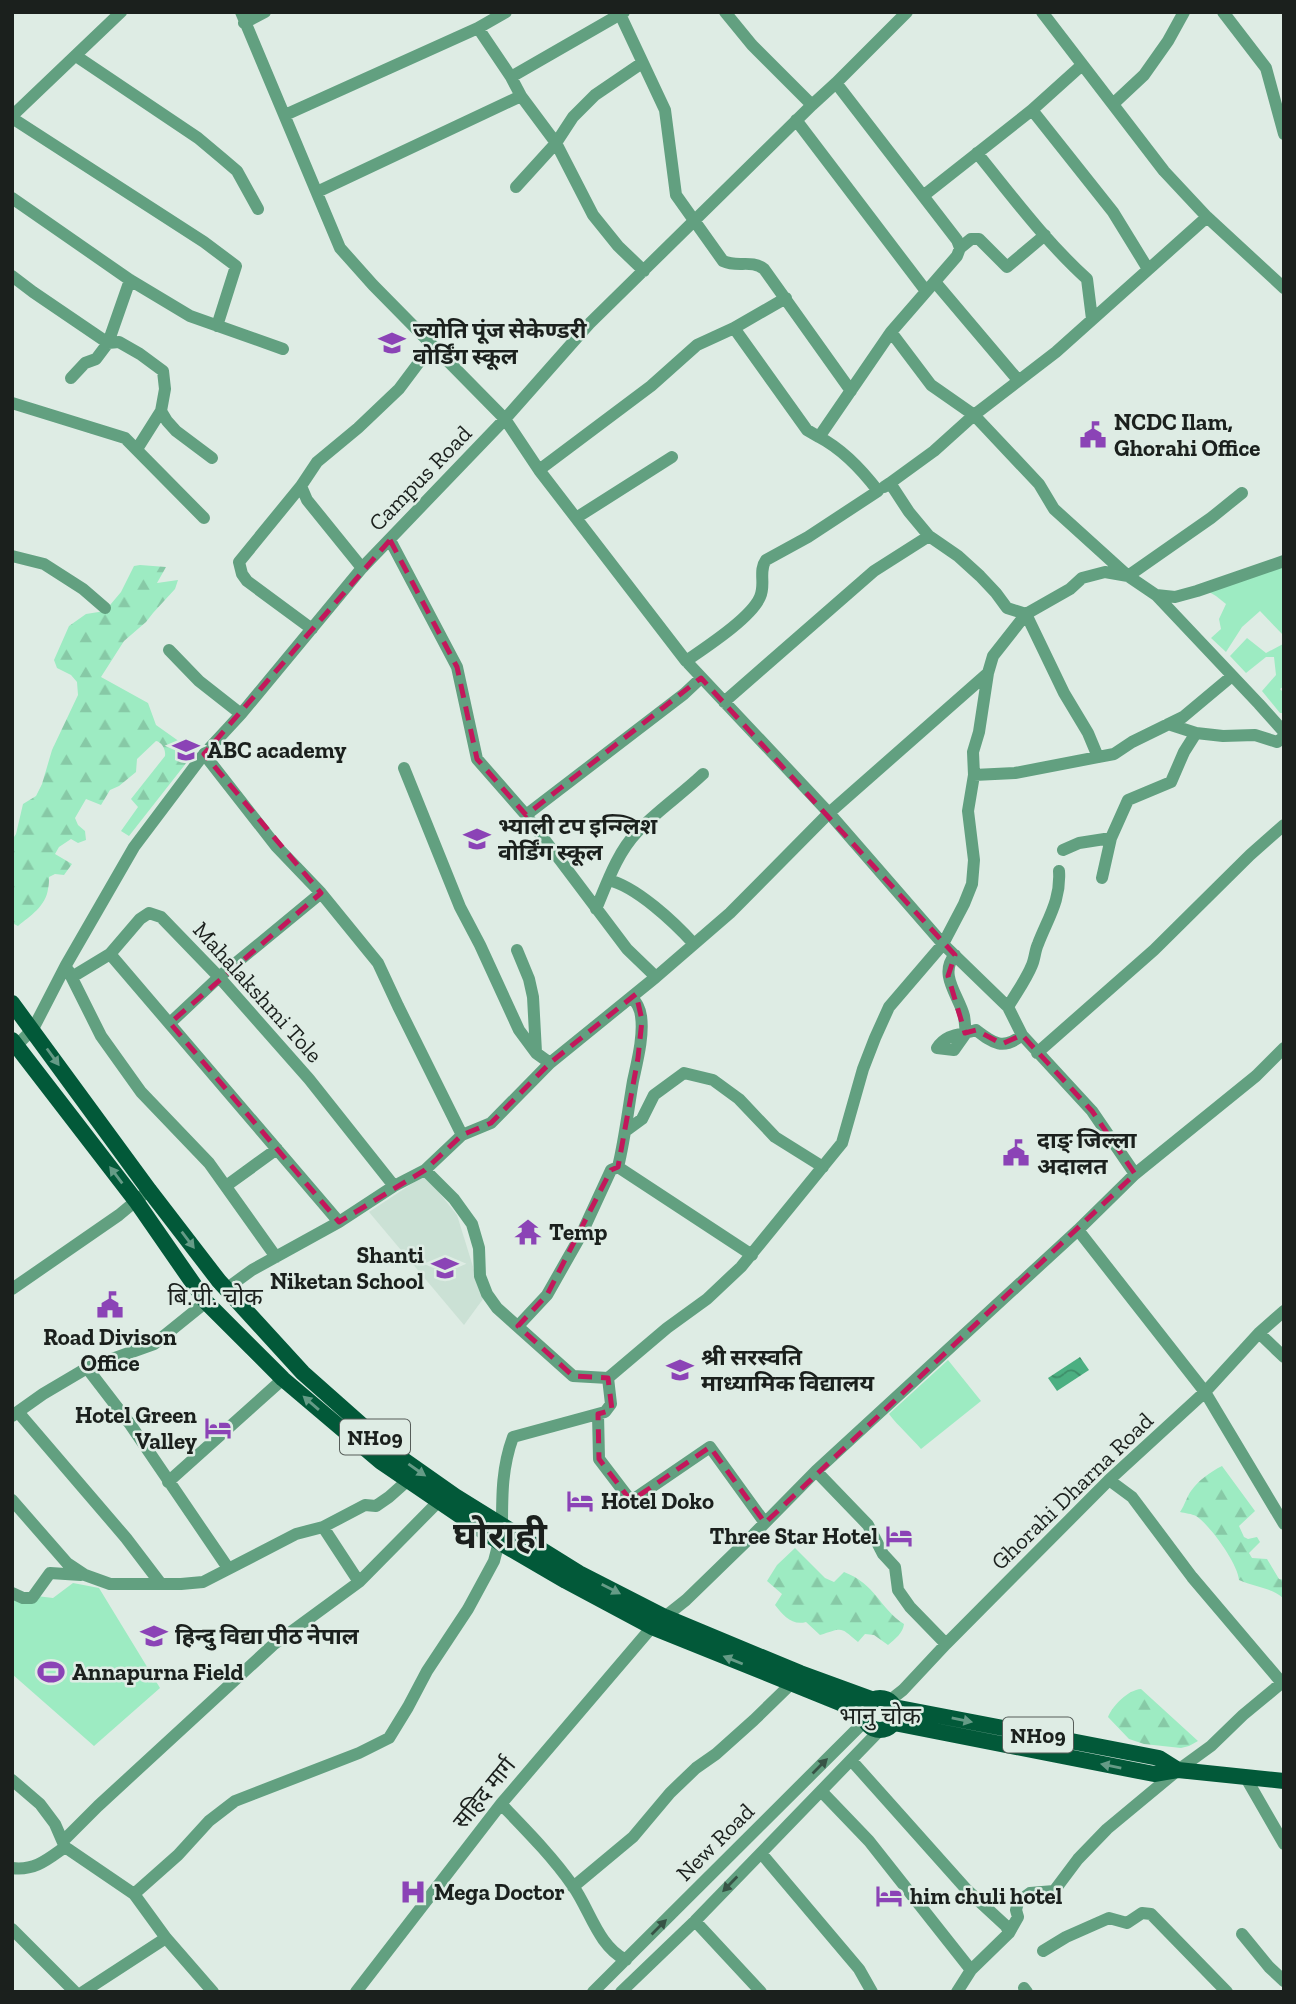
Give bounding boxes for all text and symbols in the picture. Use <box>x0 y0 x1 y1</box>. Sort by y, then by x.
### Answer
place label: ज्योति पूंज सेकेण्डरी वोर्डिंग स्कूल <box>413 316 588 371</box>
school or university icon: ज्योति पूंज सेकेण्डरी वोर्डिंग स्कूल <box>377 328 407 358</box>
place label: NCDC Ilam, Ghorahi Office <box>1114 408 1260 462</box>
street label: Campus Road <box>363 419 478 537</box>
public building icon: NCDC Ilam, Ghorahi Office <box>1078 420 1108 450</box>
school or university icon: ABC academy <box>171 735 201 765</box>
place label: ABC academy <box>207 736 347 764</box>
place label: भ्याली टप इन्ग्लिश वोर्डिंग स्कूल <box>498 812 658 867</box>
school or university icon: भ्याली टप इन्ग्लिश वोर्डिंग स्कूल <box>462 824 492 854</box>
street label: Mahalakshmi Tole <box>187 916 329 1068</box>
one-way arrow <box>46 1048 60 1066</box>
place label: दाङ् जिल्ला अदालत <box>1037 1126 1138 1180</box>
public building icon: दाङ् जिल्ला अदालत <box>1001 1138 1031 1168</box>
one-way arrow <box>110 1166 124 1184</box>
temple icon: Temp <box>513 1217 543 1247</box>
place label: Temp <box>549 1218 607 1246</box>
one-way arrow <box>181 1231 195 1250</box>
place label: Shanti Niketan School <box>270 1241 424 1295</box>
school or university icon: Shanti Niketan School <box>430 1253 460 1283</box>
district label: बि.पी. चोक <box>167 1282 263 1311</box>
public building icon: Road Divison Office <box>95 1290 125 1320</box>
place label: Road Divison Office <box>43 1323 177 1377</box>
place label: श्री सरस्वति माध्यामिक विद्यालय <box>701 1343 875 1397</box>
school or university icon: श्री सरस्वति माध्यामिक विद्यालय <box>665 1355 695 1385</box>
one-way arrow <box>302 1395 320 1411</box>
place label: Hotel Green Valley <box>75 1401 198 1455</box>
street label: Ghorahi Dharna Road <box>985 1406 1159 1576</box>
hotel icon: Hotel Green Valley <box>203 1413 233 1443</box>
road number: NH09 <box>340 1420 410 1454</box>
one-way arrow <box>408 1463 426 1477</box>
hotel icon: Hotel Doko <box>565 1486 595 1516</box>
place label: Hotel Doko <box>601 1487 714 1515</box>
district label: घोराही <box>453 1513 548 1557</box>
hotel icon: Three Star Hotel <box>884 1521 914 1551</box>
place label: Three Star Hotel <box>709 1522 878 1550</box>
one-way arrow <box>601 1583 621 1595</box>
school or university icon: हिन्दु विद्या पीठ नेपाल <box>139 1621 169 1651</box>
place label: हिन्दु विद्या पीठ नेपाल <box>175 1622 360 1651</box>
one-way arrow <box>723 1654 744 1665</box>
sports icon: Annapurna Field <box>36 1657 66 1687</box>
place label: Annapurna Field <box>72 1658 244 1686</box>
district label: भानु चोक <box>839 1701 921 1731</box>
one-way arrow <box>951 1715 973 1726</box>
road number: NH09 <box>1003 1718 1073 1752</box>
street label: सहिद मार्ग <box>447 1751 522 1834</box>
one-way arrow <box>812 1758 828 1774</box>
one-way arrow <box>1100 1760 1122 1771</box>
street label: New Road <box>670 1797 760 1887</box>
one-way arrow <box>722 1876 739 1892</box>
hospital icon: Mega Doctor <box>398 1877 428 1907</box>
place label: Mega Doctor <box>434 1878 565 1906</box>
hotel icon: him chuli hotel <box>874 1881 904 1911</box>
place label: him chuli hotel <box>910 1882 1063 1910</box>
one-way arrow <box>651 1919 667 1935</box>

